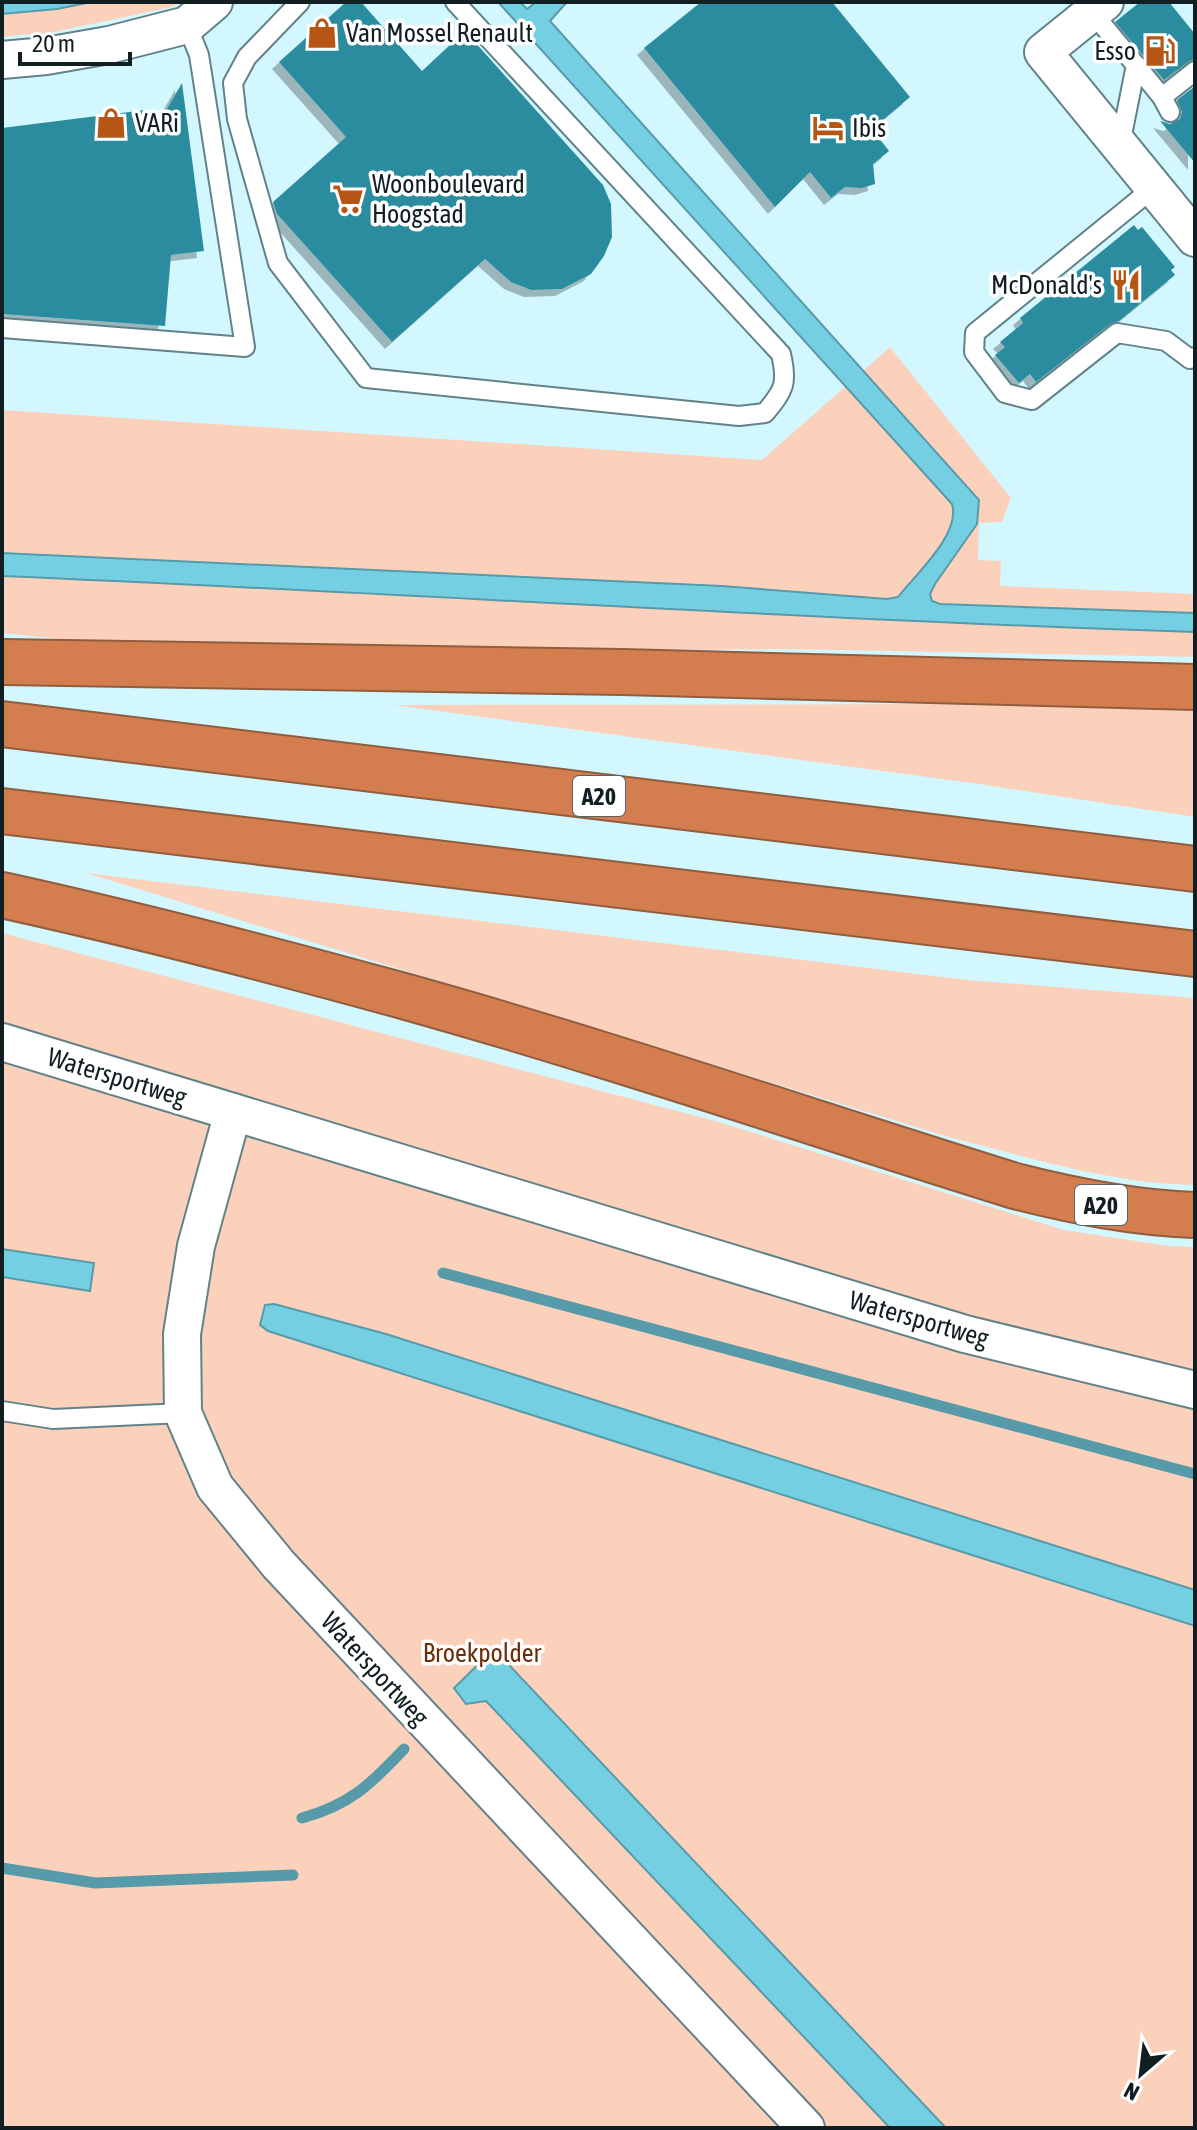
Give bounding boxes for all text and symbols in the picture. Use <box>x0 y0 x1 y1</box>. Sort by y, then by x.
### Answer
scale bar <box>20 16 130 66</box>
shop icon: Van Mossel Renault <box>305 16 339 50</box>
place label: Van Mossel Renault <box>346 18 533 48</box>
text: 20 m <box>32 30 75 57</box>
fuel station icon: Esso <box>1143 34 1177 68</box>
place label: Esso <box>1094 36 1136 66</box>
shop icon: VARi <box>94 106 128 140</box>
place label: VARi <box>135 108 179 138</box>
hotel icon: Ibis <box>811 111 845 145</box>
place label: Ibis <box>852 113 886 143</box>
place label: Woonboulevard Hoogstad <box>372 169 525 229</box>
supermarket icon: Woonboulevard Hoogstad <box>331 182 365 216</box>
restaurant icon: McDonald's <box>1109 268 1143 302</box>
place label: McDonald's <box>991 270 1102 300</box>
road number: A20 <box>573 776 625 816</box>
street label: Watersportweg <box>44 1042 191 1113</box>
road number: A20 <box>1075 1185 1127 1225</box>
street label: Watersportweg <box>846 1285 993 1353</box>
street label: Watersportweg <box>315 1606 436 1732</box>
park label: Broekpolder <box>423 1638 542 1668</box>
north arrow <box>1101 2034 1181 2114</box>
text: N <box>1120 2077 1143 2106</box>

